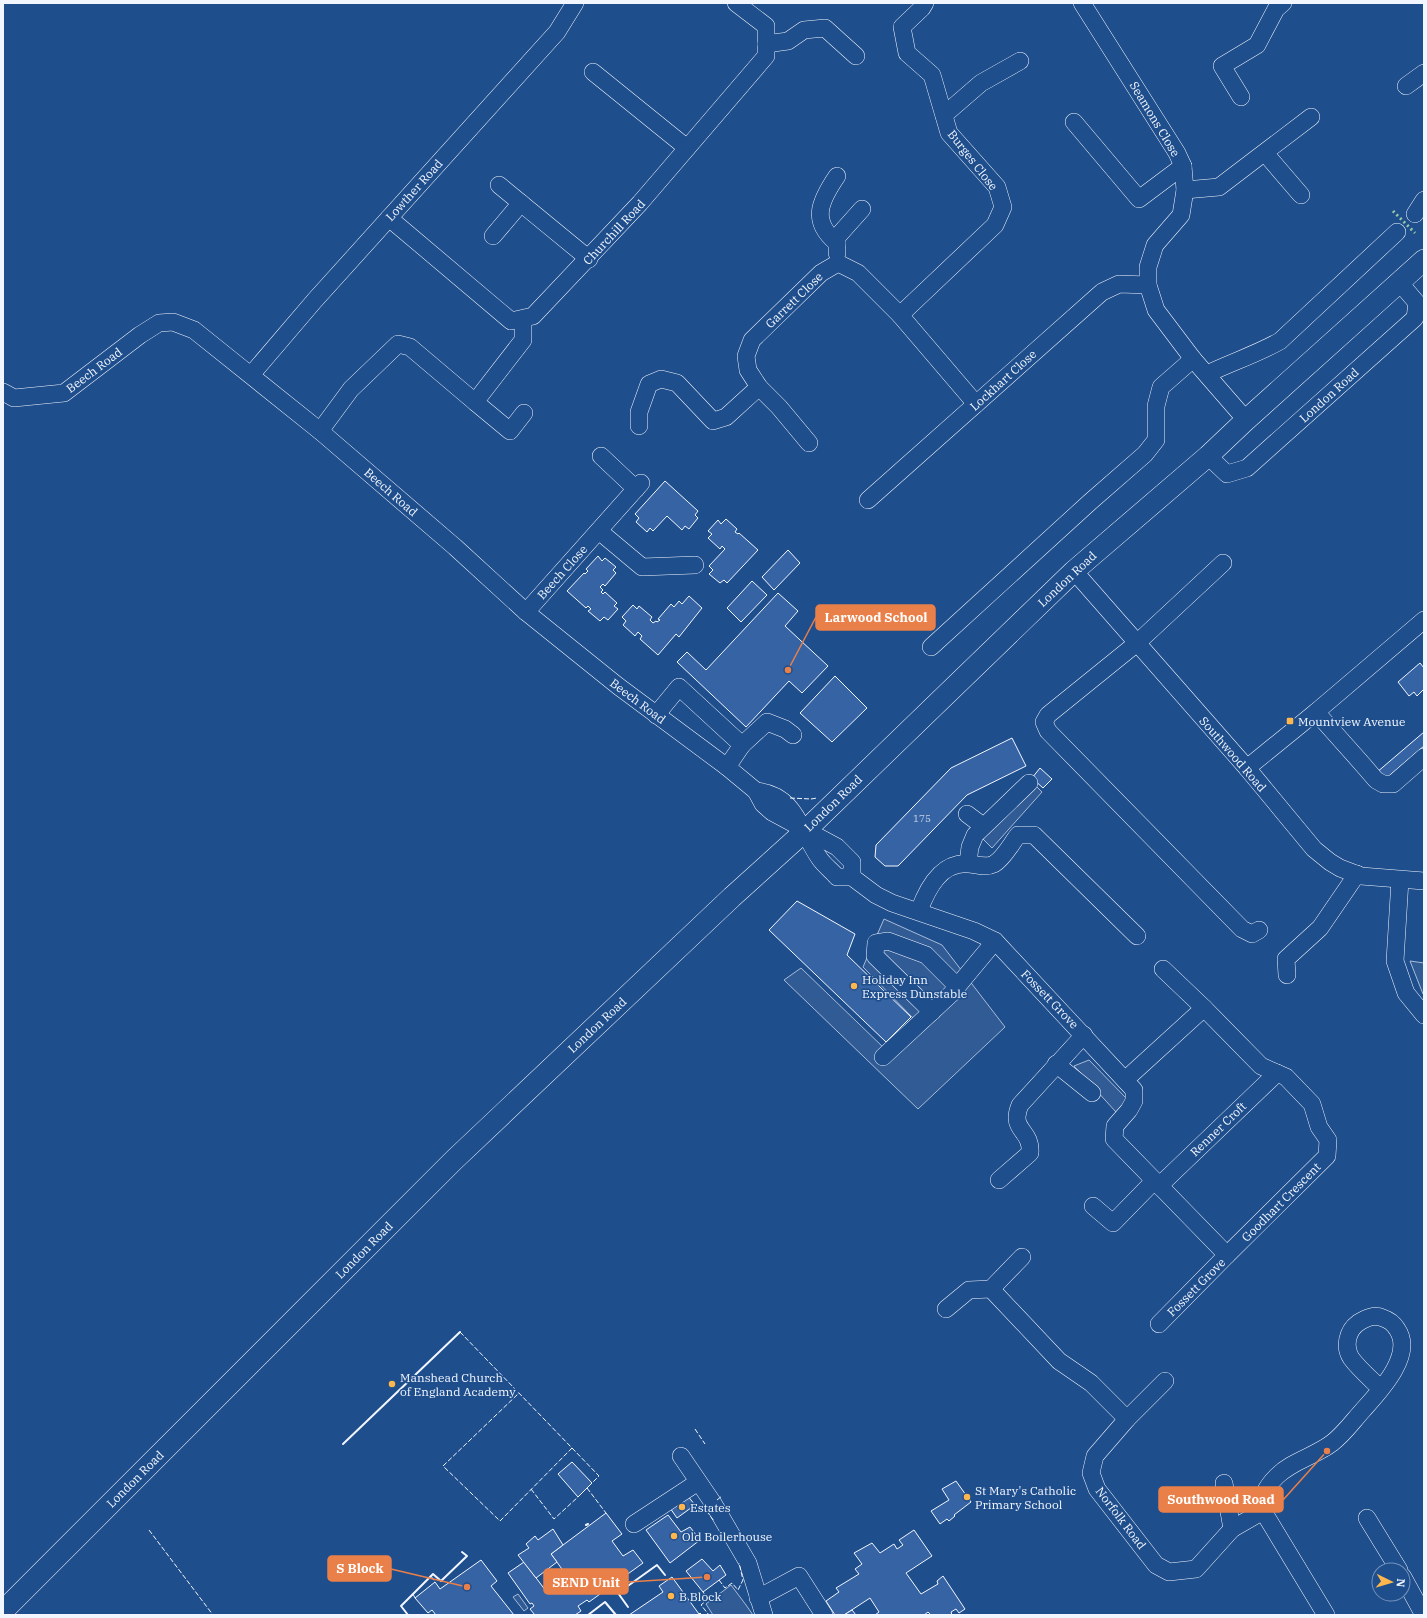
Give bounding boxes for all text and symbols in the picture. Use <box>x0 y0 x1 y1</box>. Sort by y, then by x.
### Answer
street label: Seamons Close <box>1127 79 1183 159</box>
street label: Burges Close <box>945 127 1001 193</box>
street label: Lowther Road <box>382 156 446 224</box>
street label: Churchill Road <box>580 196 648 268</box>
street label: Garrett Close <box>762 269 826 331</box>
street label: Beech Road <box>63 344 125 396</box>
street label: Lockhart Close <box>967 346 1039 414</box>
street label: London Road <box>1296 364 1362 426</box>
street label: Beech Road <box>361 465 421 519</box>
street label: Beech Close <box>534 542 590 602</box>
street label: London Road <box>1035 548 1099 610</box>
callout: Larwood School <box>816 605 935 630</box>
text: Larwood School <box>825 609 927 626</box>
street label: Beech Road <box>607 675 669 727</box>
street label: Southwood Road <box>1196 713 1270 795</box>
place label: Mountview Avenue <box>1298 714 1405 729</box>
marker: Mountview Avenue <box>1285 716 1295 726</box>
street label: London Road <box>801 772 865 834</box>
house number: 175 <box>913 812 931 825</box>
street label: Fossett Grove <box>1018 966 1082 1032</box>
place label: Holiday Inn Express Dunstable <box>862 972 967 1001</box>
marker: Holiday Inn Express Dunstable <box>849 981 859 991</box>
street label: London Road <box>565 994 629 1056</box>
street label: Renner Croft <box>1187 1099 1249 1159</box>
street label: Goodhart Crescent <box>1238 1159 1324 1245</box>
street label: London Road <box>332 1218 396 1282</box>
street label: Fossett Grove <box>1164 1255 1228 1319</box>
place label: Manshead Church of England Academy <box>400 1370 516 1399</box>
marker: Manshead Church of England Academy <box>387 1379 397 1389</box>
street label: London Road <box>103 1447 167 1511</box>
place label: St Mary's Catholic Primary School <box>975 1483 1076 1512</box>
street label: Norfolk Road <box>1093 1484 1149 1552</box>
callout: Southwood Road <box>1159 1487 1283 1512</box>
text: Southwood Road <box>1167 1491 1275 1508</box>
marker: St Mary's Catholic Primary School <box>962 1492 972 1502</box>
place label: Estates <box>690 1500 731 1515</box>
marker: Estates <box>677 1502 687 1512</box>
place label: Old Boilerhouse <box>682 1529 772 1544</box>
marker: Old Boilerhouse <box>669 1531 679 1541</box>
callout: S Block <box>328 1556 391 1581</box>
text: S Block <box>336 1560 385 1577</box>
north arrow <box>1371 1562 1411 1602</box>
callout: SEND Unit <box>544 1569 628 1594</box>
text: SEND Unit <box>552 1574 620 1591</box>
text: N <box>1394 1578 1408 1588</box>
place label: B Block <box>679 1589 722 1604</box>
marker: B Block <box>666 1591 676 1601</box>

